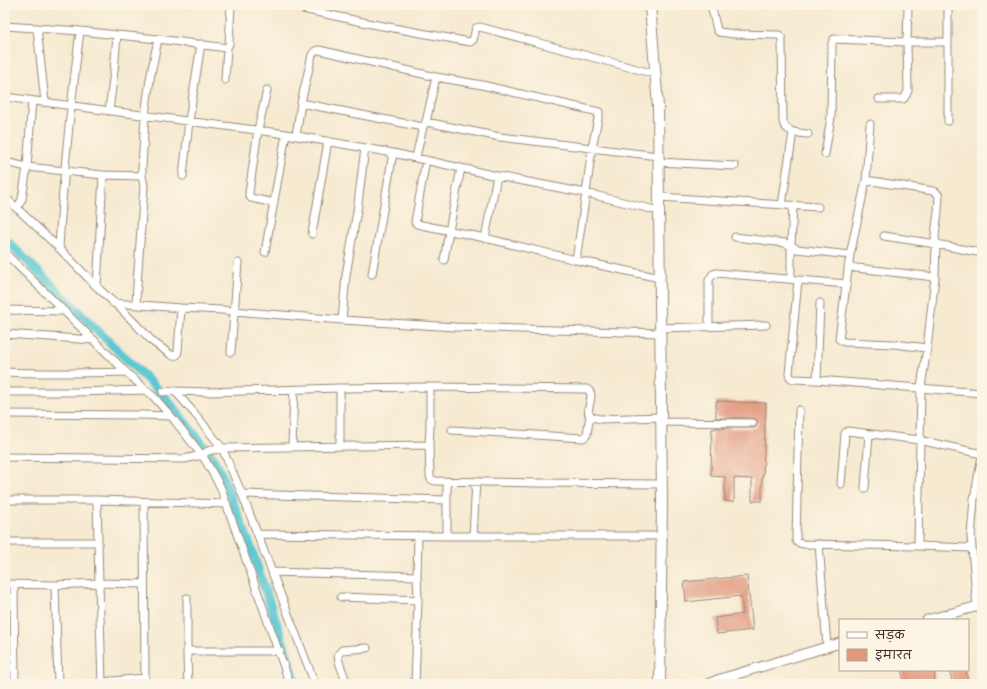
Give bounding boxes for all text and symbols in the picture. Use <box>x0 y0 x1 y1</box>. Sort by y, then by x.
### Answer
legend <box>839 619 969 671</box>
text: सड़क <box>874 627 906 644</box>
text: इमारत <box>875 647 913 664</box>

